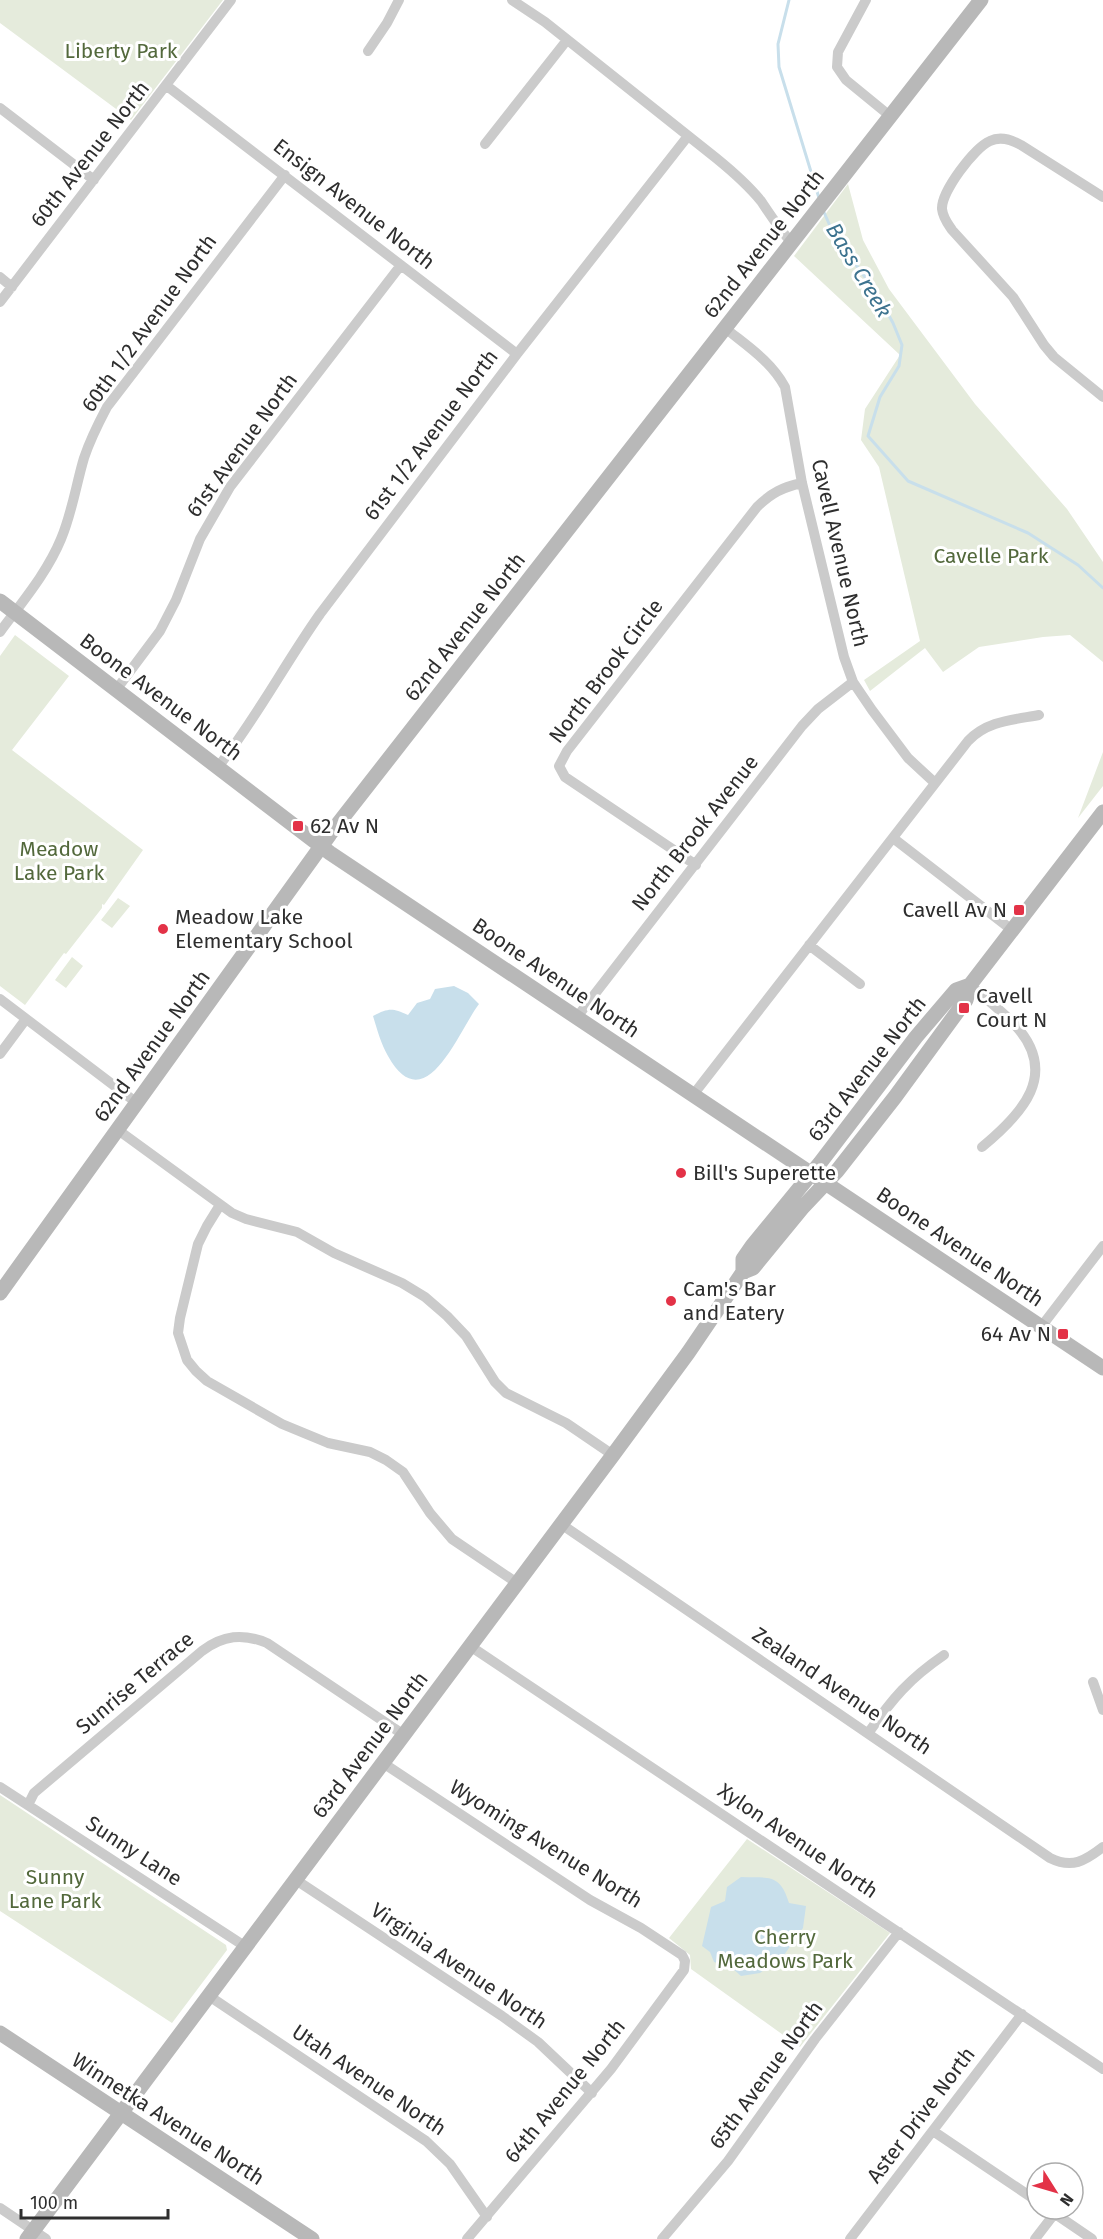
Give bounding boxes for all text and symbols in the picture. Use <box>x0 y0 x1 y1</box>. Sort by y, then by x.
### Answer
park label: Liberty Park <box>64 38 178 64</box>
street label: 60th Avenue North <box>25 76 155 232</box>
street label: Ensign Avenue North <box>268 133 440 275</box>
street label: 62nd Avenue North <box>698 164 830 324</box>
water label: Bass Creek <box>820 218 898 322</box>
street label: 60th 1/2 Avenue North <box>76 229 222 417</box>
street label: 61st 1/2 Avenue North <box>358 344 504 526</box>
street label: 61st Avenue North <box>181 368 303 522</box>
street label: Cavell Avenue North <box>806 456 874 650</box>
park label: Cavelle Park <box>934 543 1049 569</box>
street label: 62nd Avenue North <box>399 547 531 707</box>
street label: North Brook Circle <box>543 594 669 748</box>
street label: Boone Avenue North <box>75 627 247 767</box>
street label: North Brook Avenue <box>626 750 764 916</box>
place label: 62 Av N <box>310 813 379 839</box>
marker: 62 Av N <box>291 819 305 833</box>
park label: Meadow Lake Park <box>14 836 105 886</box>
place label: Cavell Av N <box>903 897 1007 923</box>
marker: Cavell Av N <box>1012 903 1026 917</box>
place label: Meadow Lake Elementary School <box>175 904 353 954</box>
street label: Boone Avenue North <box>467 912 645 1044</box>
marker: Meadow Lake Elementary School <box>156 922 170 936</box>
street label: 62nd Avenue North <box>88 965 216 1127</box>
place label: Cavell Court N <box>976 983 1047 1033</box>
street label: 63rd Avenue North <box>802 991 932 1147</box>
marker: Cavell Court N <box>957 1001 971 1015</box>
place label: Bill's Superette <box>693 1160 836 1186</box>
marker: Bill's Superette <box>674 1166 688 1180</box>
street label: Boone Avenue North <box>871 1181 1049 1313</box>
place label: Cam's Bar and Eatery <box>683 1276 785 1326</box>
marker: Cam's Bar and Eatery <box>664 1294 678 1308</box>
place label: 64 Av N <box>981 1321 1051 1347</box>
marker: 64 Av N <box>1056 1327 1070 1341</box>
street label: Zealand Avenue North <box>747 1621 937 1761</box>
street label: Sunrise Terrace <box>71 1626 199 1740</box>
street label: 63rd Avenue North <box>306 1667 434 1823</box>
street label: Wyoming Avenue North <box>445 1774 647 1914</box>
street label: Xylon Avenue North <box>713 1778 883 1904</box>
street label: Sunny Lane <box>81 1810 187 1892</box>
park label: Sunny Lane Park <box>9 1864 101 1914</box>
street label: Virginia Avenue North <box>366 1897 552 2035</box>
park label: Cherry Meadows Park <box>717 1924 853 1974</box>
street label: 65th Avenue North <box>704 1996 828 2154</box>
street label: 64th Avenue North <box>499 2014 631 2168</box>
street label: Utah Avenue North <box>287 2019 451 2141</box>
street label: Aster Drive North <box>861 2042 981 2188</box>
street label: Winnetka Avenue North <box>67 2047 269 2191</box>
north arrow <box>1025 2161 1085 2221</box>
scale bar <box>21 2182 168 2220</box>
text: N <box>1056 2190 1077 2210</box>
text: 100 m <box>30 2192 78 2214</box>

